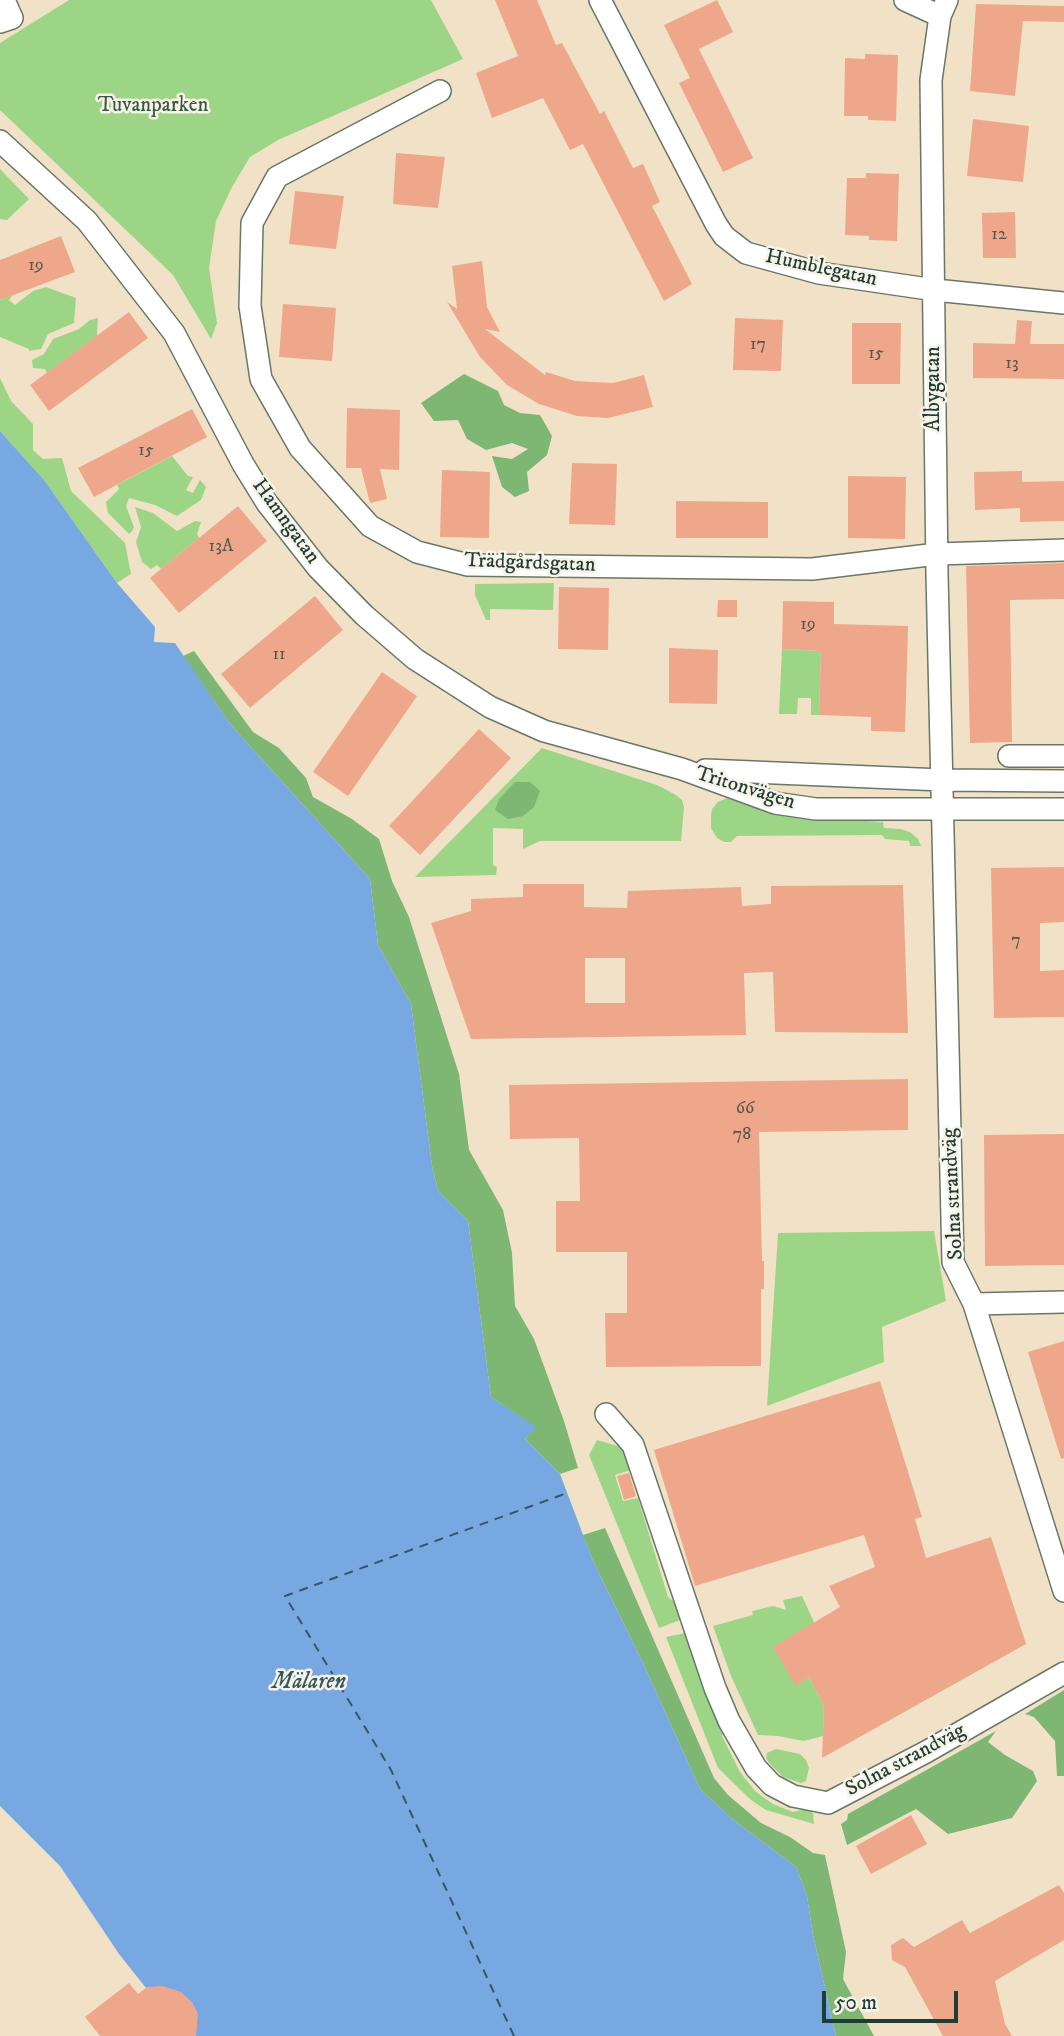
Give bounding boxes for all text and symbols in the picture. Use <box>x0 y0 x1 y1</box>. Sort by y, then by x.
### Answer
park label: Tuvanparken <box>98 94 208 120</box>
house number: 12 <box>991 224 1007 246</box>
street label: Humblegatan <box>763 245 879 293</box>
house number: 19 <box>28 255 44 277</box>
house number: 17 <box>750 334 766 356</box>
house number: 15 <box>868 343 884 365</box>
street label: Albygatan <box>922 346 948 432</box>
house number: 13 <box>1005 353 1019 375</box>
house number: 15 <box>138 440 154 462</box>
street label: Hamngatan <box>246 475 324 569</box>
house number: 13A <box>209 536 233 558</box>
street label: Trädgårdsgatan <box>464 549 596 579</box>
house number: 19 <box>800 614 816 636</box>
house number: 11 <box>272 644 286 666</box>
street label: Tritonvägen <box>692 762 798 816</box>
house number: 7 <box>1011 930 1021 952</box>
house number: 66 <box>736 1098 754 1120</box>
house number: 78 <box>733 1124 751 1146</box>
street label: Solna strandväg <box>938 1127 970 1261</box>
water label: Mälaren <box>272 1669 346 1697</box>
street label: Solna strandväg <box>842 1719 970 1803</box>
scale bar <box>826 1976 962 2020</box>
text: 50 m <box>835 1990 877 2016</box>

